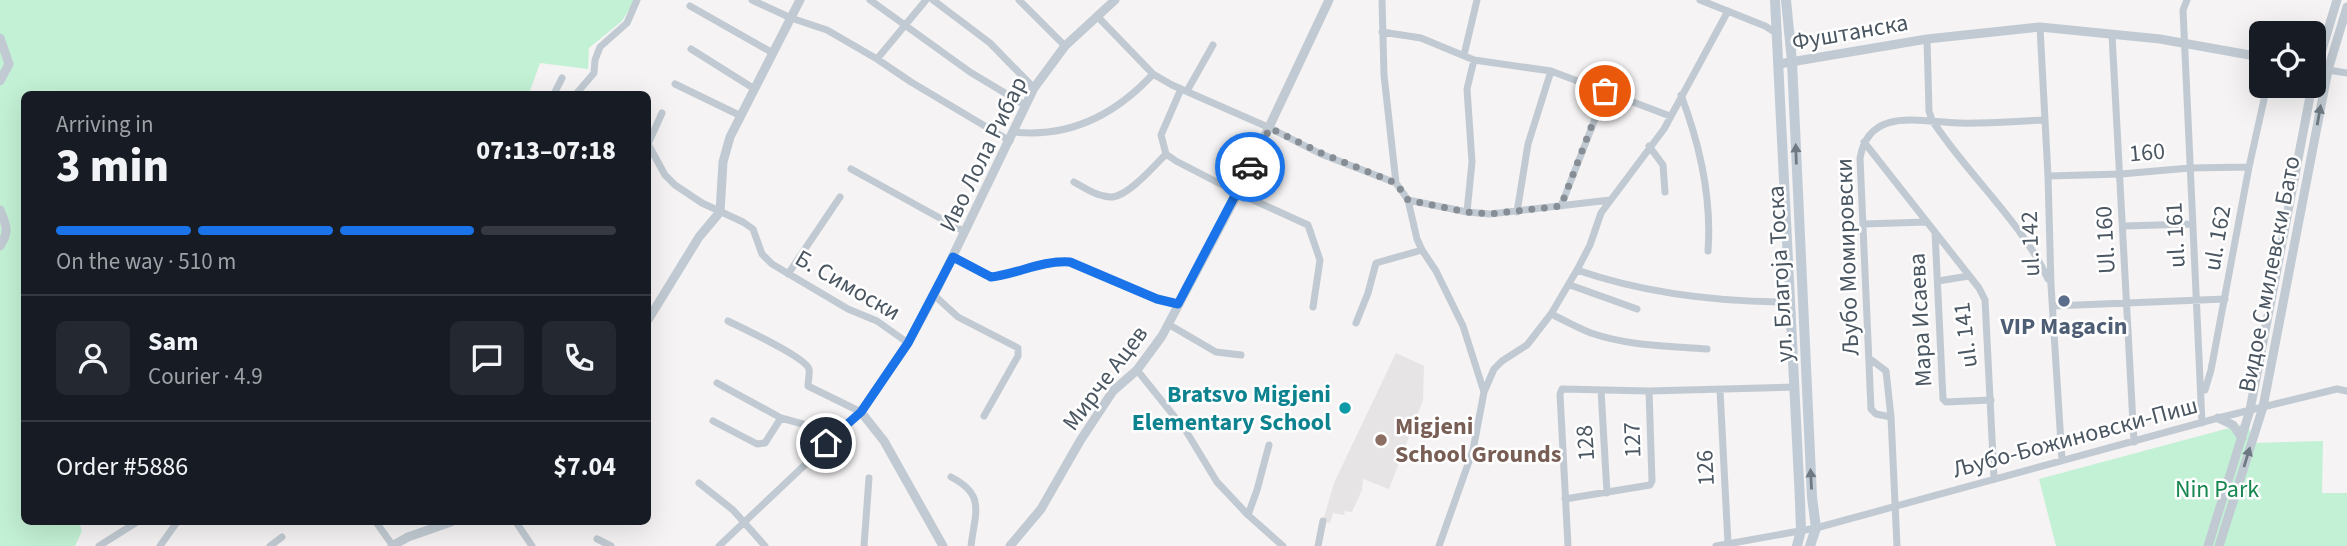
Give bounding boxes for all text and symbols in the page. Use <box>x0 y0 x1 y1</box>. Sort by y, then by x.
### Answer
street label: Фуштанска <box>1789 5 1911 60</box>
map controls <box>2249 21 2326 98</box>
button: locate <box>2249 21 2326 98</box>
pin <box>1575 61 1635 121</box>
street label: Иво Лола Рибар <box>931 71 1036 238</box>
icon: bag <box>1586 72 1624 110</box>
one-way arrow <box>2314 104 2325 126</box>
text: Arriving in <box>56 108 154 141</box>
text: 07:13–07:18 <box>476 132 616 169</box>
courier <box>1215 132 1285 202</box>
text: 3 min <box>56 134 169 199</box>
street label: 160 <box>2128 134 2166 171</box>
one-way arrow <box>1790 142 1801 164</box>
icon: car <box>1231 148 1269 186</box>
street label: Видое Смилевски Бато <box>2229 153 2310 395</box>
street label: Љубо Момировски <box>1827 158 1868 356</box>
street label: ул. Благоја Тоска <box>1758 185 1803 363</box>
street label: ul. 161 <box>2156 201 2195 269</box>
street label: ul. 162 <box>2195 203 2240 274</box>
street label: Ul. 160 <box>2086 205 2125 275</box>
street label: ul. 142 <box>2012 211 2049 277</box>
street label: Б. Симоски <box>789 241 907 330</box>
text: On the way · 510 m <box>56 245 236 278</box>
street label: Мара Исаева <box>1900 252 1941 388</box>
marker: VIP Magacin <box>2056 293 2072 309</box>
street label: ul. 141 <box>1944 300 1987 370</box>
place label: VIP Magacin <box>1999 309 2128 344</box>
street label: Мирче Ацев <box>1054 318 1157 438</box>
button: person <box>56 321 130 395</box>
button: chat <box>450 321 524 395</box>
button: phone <box>542 321 616 395</box>
text: Sam <box>148 323 198 360</box>
text: Courier · 4.9 <box>148 360 263 393</box>
place label: Bratsvo Migjeni Elementary School <box>1132 377 1331 440</box>
street label: Љубо-Божиновски-Пиш <box>1948 388 2202 487</box>
marker: Bratsvo Migjeni Elementary School <box>1337 400 1353 416</box>
place label: Migjeni School Grounds <box>1395 409 1561 472</box>
pin <box>796 413 856 473</box>
street label: 127 <box>1614 421 1651 458</box>
icon: home <box>807 424 845 462</box>
street label: 128 <box>1567 424 1604 462</box>
marker: Migjeni School Grounds <box>1373 432 1389 448</box>
one-way arrow <box>2242 447 2252 468</box>
text: Order #5886 <box>56 448 188 485</box>
text: $7.04 <box>553 448 616 485</box>
street label: 126 <box>1687 449 1724 487</box>
one-way arrow <box>1805 468 1816 490</box>
park label: Nin Park <box>2175 472 2259 507</box>

